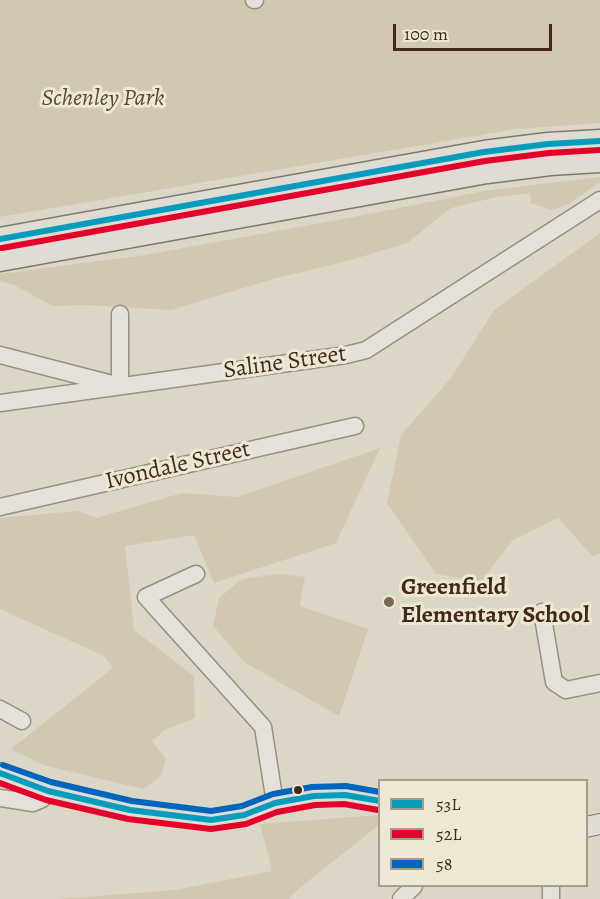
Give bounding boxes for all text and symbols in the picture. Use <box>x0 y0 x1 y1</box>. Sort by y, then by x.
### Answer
scale bar <box>396 12 555 50</box>
text: 100 m <box>404 22 448 46</box>
park label: Schenley Park <box>41 85 165 113</box>
street label: Saline Street <box>222 340 348 386</box>
street label: Ivondale Street <box>103 435 253 497</box>
place label: Greenfield Elementary School <box>401 574 589 630</box>
marker: Greenfield Elementary School <box>382 595 396 609</box>
legend <box>378 779 588 887</box>
unlabelled marker <box>292 784 304 796</box>
text: 53L <box>436 792 460 816</box>
text: 52L <box>436 822 461 846</box>
text: 58 <box>436 852 452 876</box>

